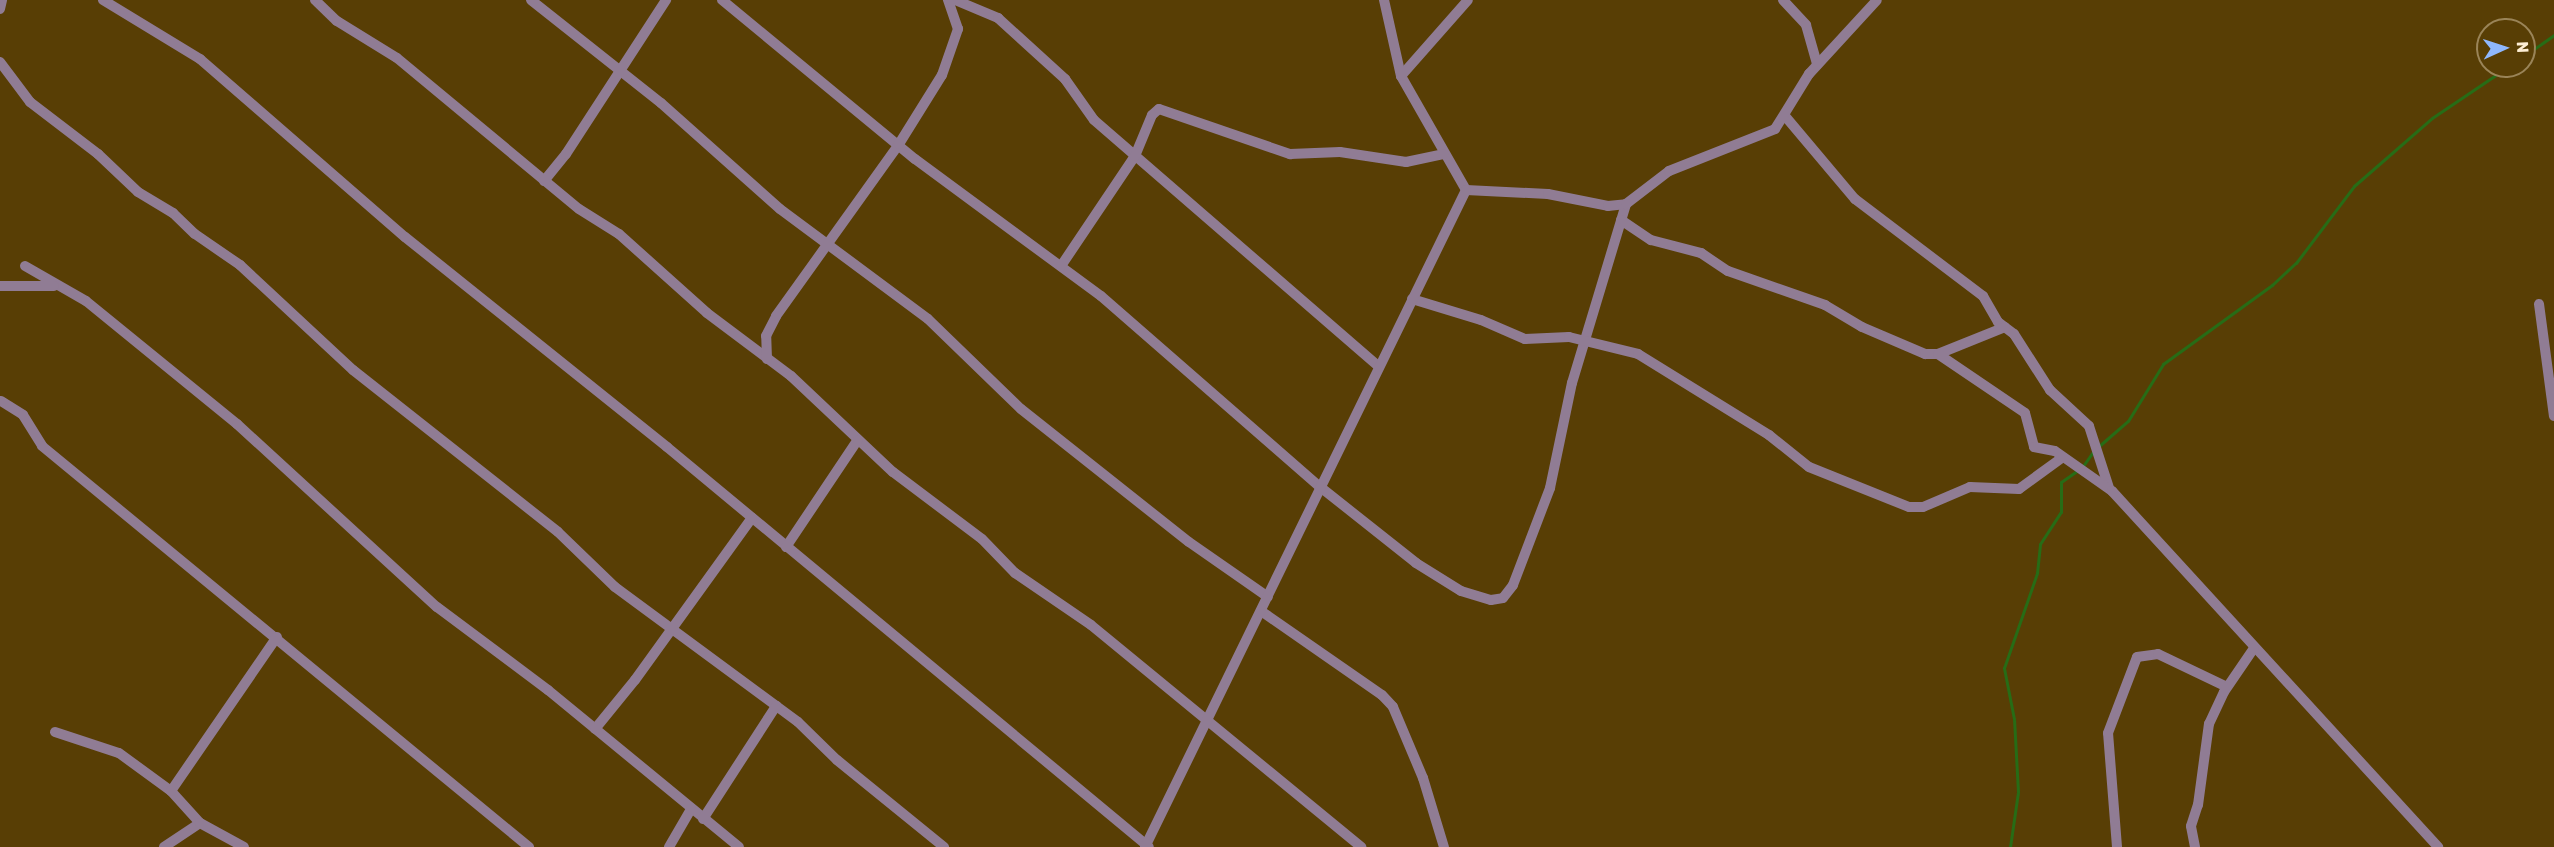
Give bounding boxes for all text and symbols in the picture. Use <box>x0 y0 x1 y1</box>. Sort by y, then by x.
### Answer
north arrow <box>2476 18 2536 78</box>
text: N <box>2513 41 2532 53</box>

